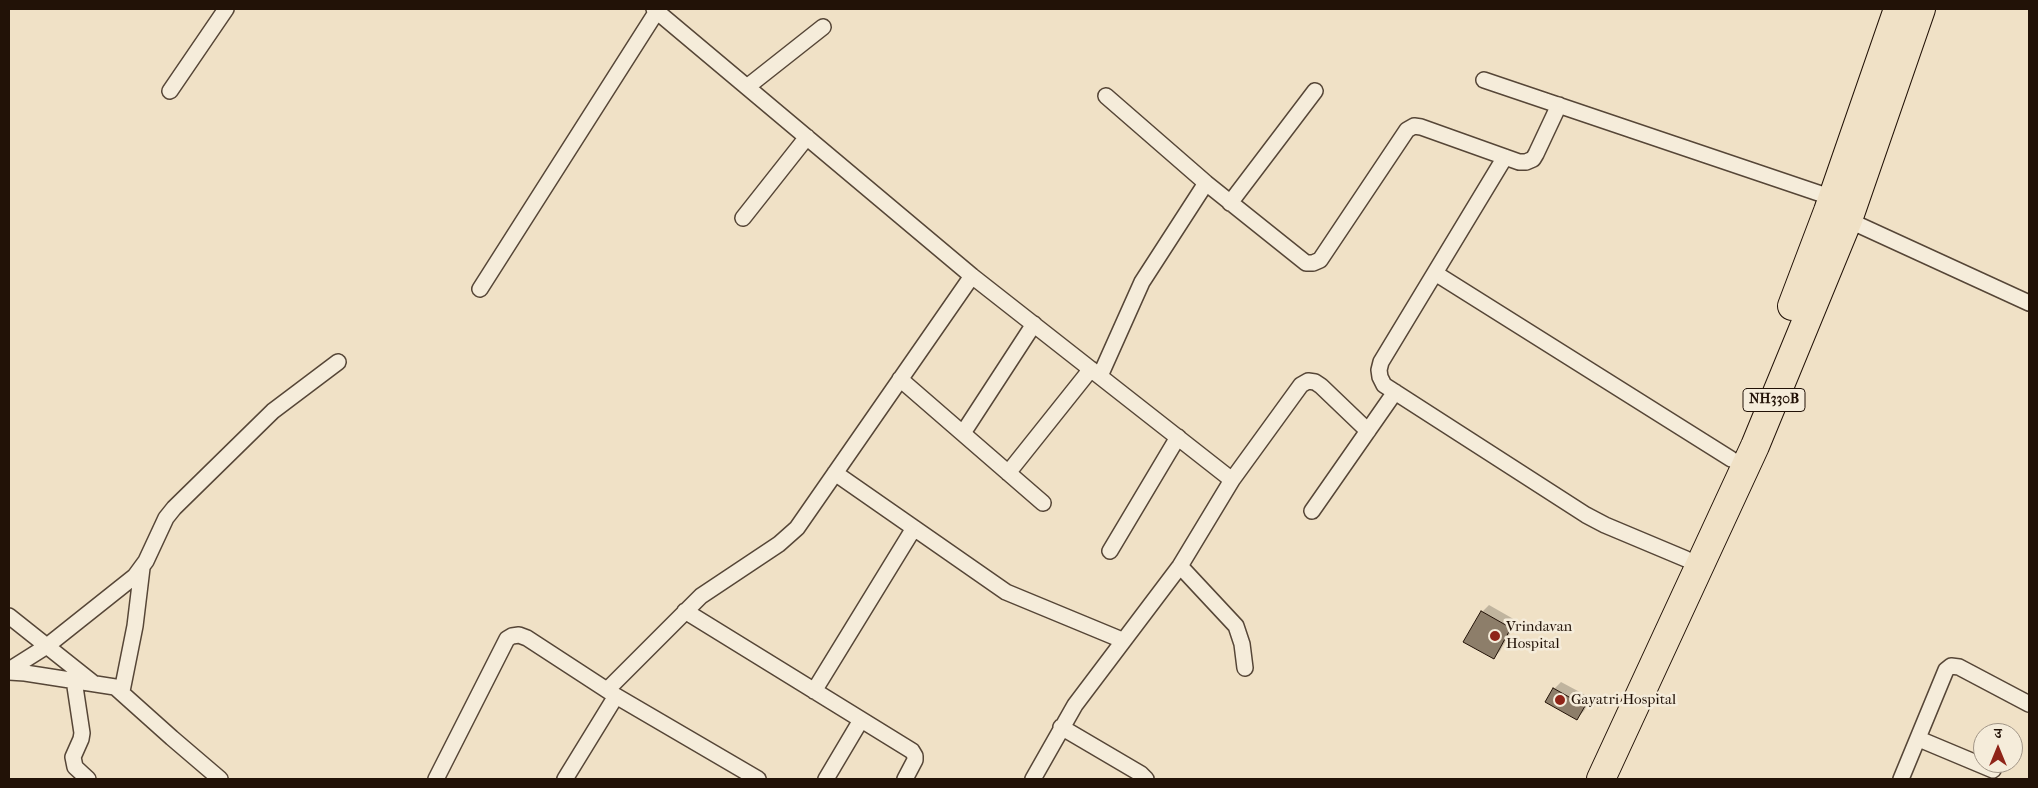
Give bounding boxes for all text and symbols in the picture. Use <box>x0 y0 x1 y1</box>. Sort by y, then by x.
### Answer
road number: NH330B <box>1743 388 1805 412</box>
place label: Vrindavan Hospital <box>1506 618 1572 653</box>
marker: Vrindavan Hospital <box>1488 629 1502 643</box>
place label: Gayatri Hospital <box>1571 691 1676 709</box>
marker: Gayatri Hospital <box>1553 693 1567 707</box>
north arrow <box>1973 723 2023 773</box>
text: उ <box>1994 725 2002 742</box>

